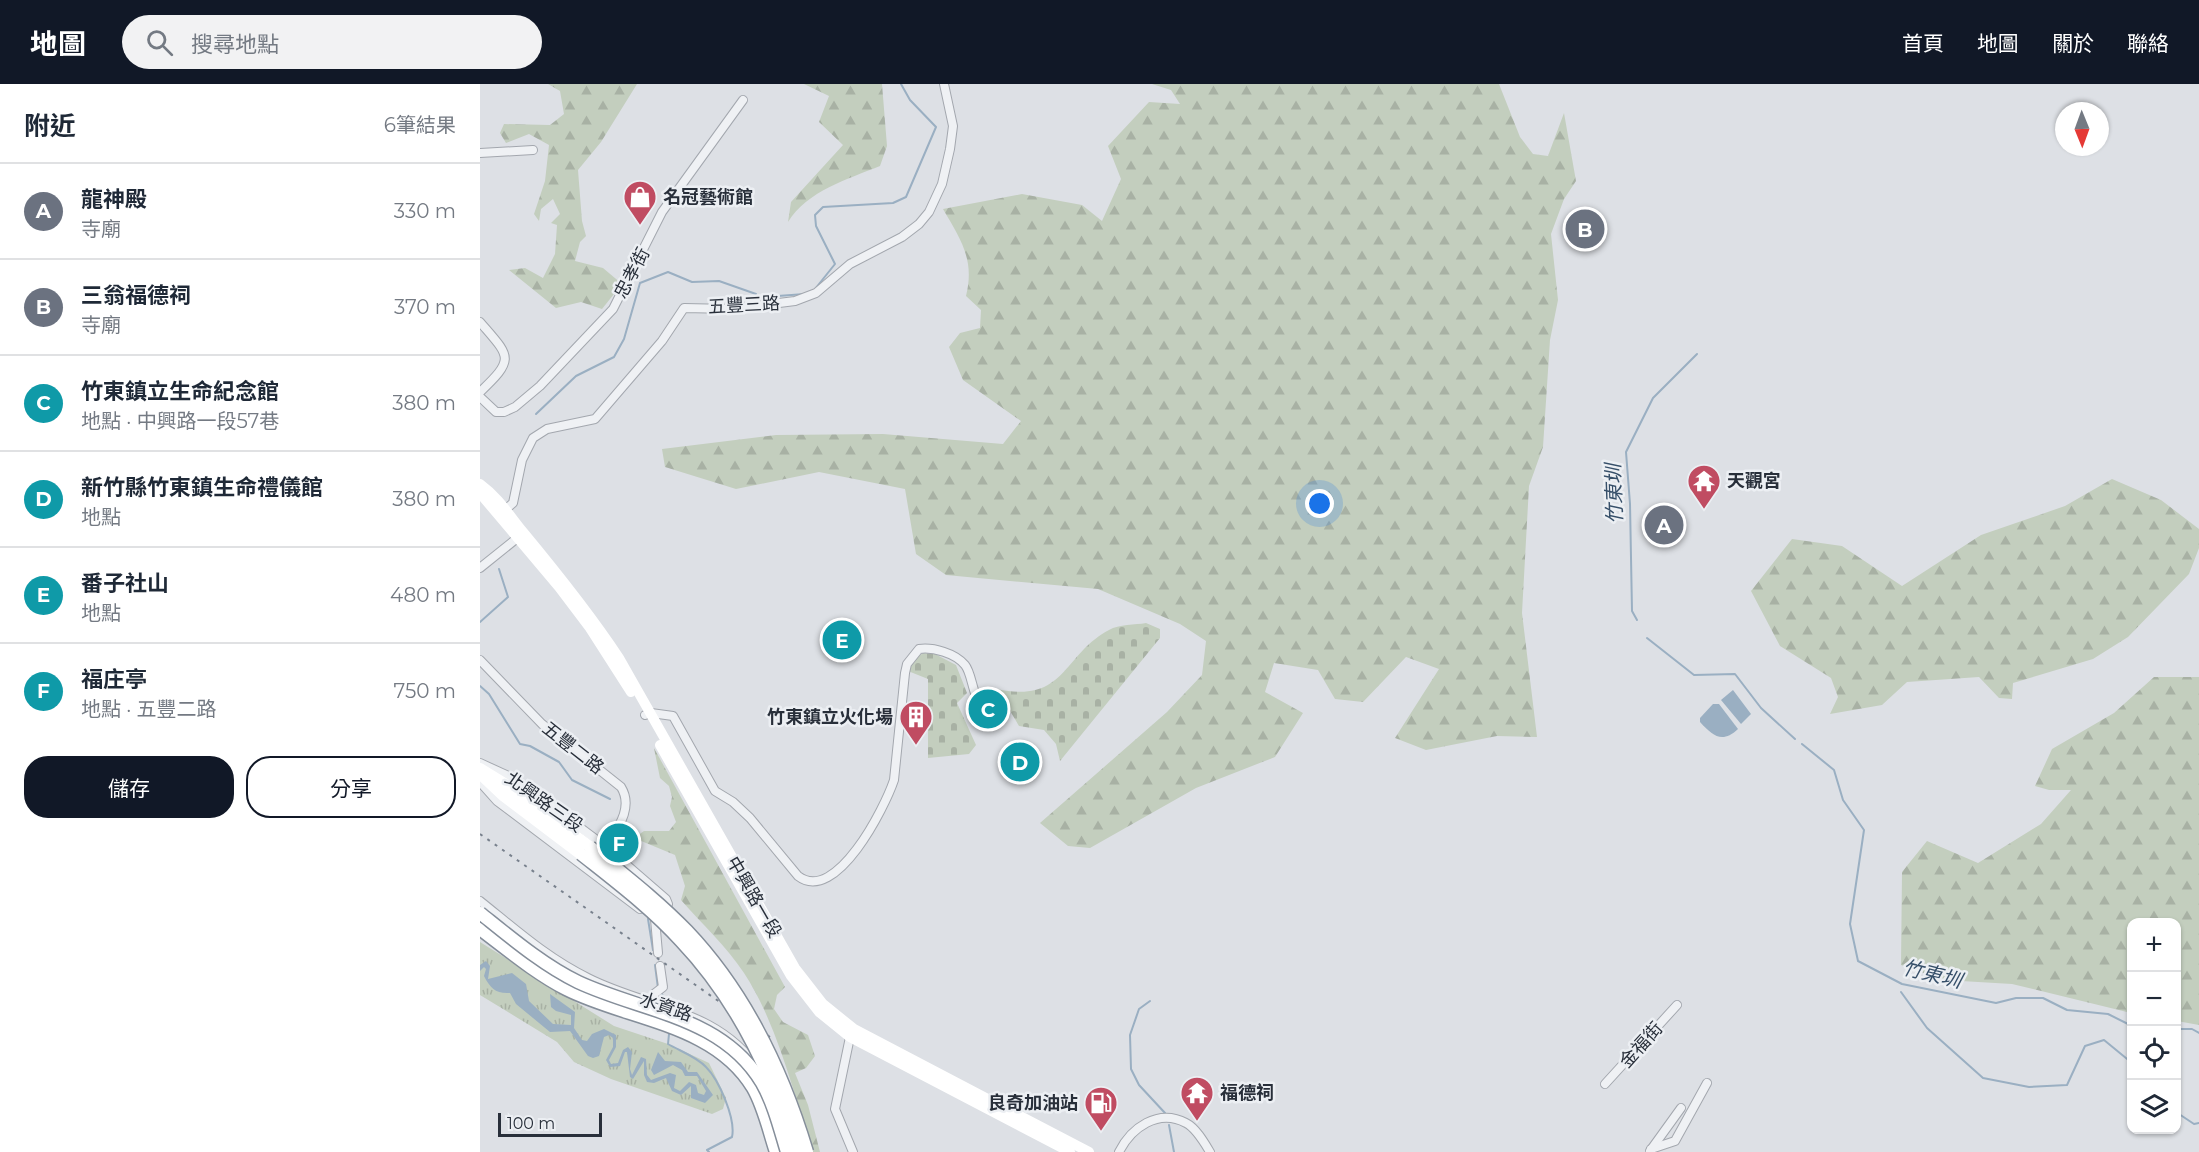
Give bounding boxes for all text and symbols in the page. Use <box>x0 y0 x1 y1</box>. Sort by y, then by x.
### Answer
search box <box>122 15 542 69</box>
icon: search <box>143 26 176 59</box>
text: 地圖 <box>30 27 86 61</box>
text: 搜尋地點 <box>191 31 279 58</box>
text: 首頁 <box>1902 31 1944 56</box>
text: 地圖 <box>1977 31 2019 56</box>
text: 關於 <box>2052 31 2094 56</box>
text: 聯絡 <box>2127 31 2169 56</box>
north arrow <box>2055 102 2109 156</box>
text: 附近 <box>24 110 76 142</box>
text: 6筆結果 <box>384 113 456 137</box>
shop icon: 名冠藝術館 <box>622 179 658 226</box>
text: 龍神殿 <box>81 186 147 213</box>
place label: 名冠藝術館 <box>663 186 753 208</box>
text: A <box>36 199 51 223</box>
text: 330 m <box>394 199 456 223</box>
pin: B <box>1566 206 1604 252</box>
text: 寺廟 <box>81 217 121 241</box>
street label: 忠孝街 <box>610 244 654 302</box>
text: 三翁福德祠 <box>81 282 191 309</box>
street label: 五豐三路 <box>707 292 781 318</box>
text: B <box>36 295 51 319</box>
text: 370 m <box>394 295 456 319</box>
text: 寺廟 <box>81 313 121 337</box>
text: 竹東鎮立生命紀念館 <box>81 378 279 405</box>
text: C <box>36 391 51 415</box>
text: 380 m <box>392 391 456 415</box>
text: 地點 · 中興路一段57巷 <box>81 409 279 433</box>
water label: 竹東圳 <box>1601 461 1627 524</box>
temple icon: 天觀宮 <box>1686 463 1722 510</box>
place label: 天觀宮 <box>1727 470 1781 492</box>
text: 新竹縣竹東鎮生命禮儀館 <box>81 474 323 501</box>
text: D <box>35 487 52 511</box>
text: 380 m <box>392 487 456 511</box>
your location <box>1305 489 1334 518</box>
pin: A <box>1644 502 1684 548</box>
text: 地點 <box>81 505 121 529</box>
text: 番子社山 <box>81 570 169 597</box>
text: E <box>37 583 50 607</box>
text: 480 m <box>390 583 456 607</box>
text: 地點 <box>81 601 121 625</box>
pin: E <box>822 618 862 662</box>
text: 福庄亭 <box>81 666 147 693</box>
text: F <box>37 679 50 703</box>
text: 750 m <box>394 679 456 703</box>
pin: C <box>968 686 1008 732</box>
text: 地點 · 五豐二路 <box>81 697 217 721</box>
building icon: 竹東鎮立火化場 <box>898 699 934 746</box>
place label: 竹東鎮立火化場 <box>767 706 893 728</box>
street label: 五豐二路 <box>538 717 608 779</box>
pin: D <box>1000 740 1040 784</box>
button: 儲存 <box>24 756 234 818</box>
button: 分享 <box>246 756 456 818</box>
street label: 北興路三段 <box>501 767 587 837</box>
pin: F <box>600 820 638 866</box>
street label: 中興路一段 <box>722 853 786 941</box>
map controls <box>2127 918 2181 1134</box>
button: + <box>2127 918 2181 972</box>
water label: 竹東圳 <box>1900 955 1967 994</box>
button: − <box>2127 972 2181 1026</box>
street label: 水資路 <box>637 988 695 1026</box>
street label: 金福街 <box>1615 1018 1667 1072</box>
button: locate <box>2127 1026 2181 1080</box>
temple icon: 福德祠 <box>1179 1075 1215 1122</box>
button: layers <box>2127 1080 2181 1134</box>
place label: 福德祠 <box>1220 1082 1274 1104</box>
fuel station icon: 良奇加油站 <box>1083 1085 1119 1132</box>
place label: 良奇加油站 <box>988 1092 1078 1114</box>
scale bar <box>498 1110 602 1138</box>
text: 100 m <box>507 1114 555 1133</box>

